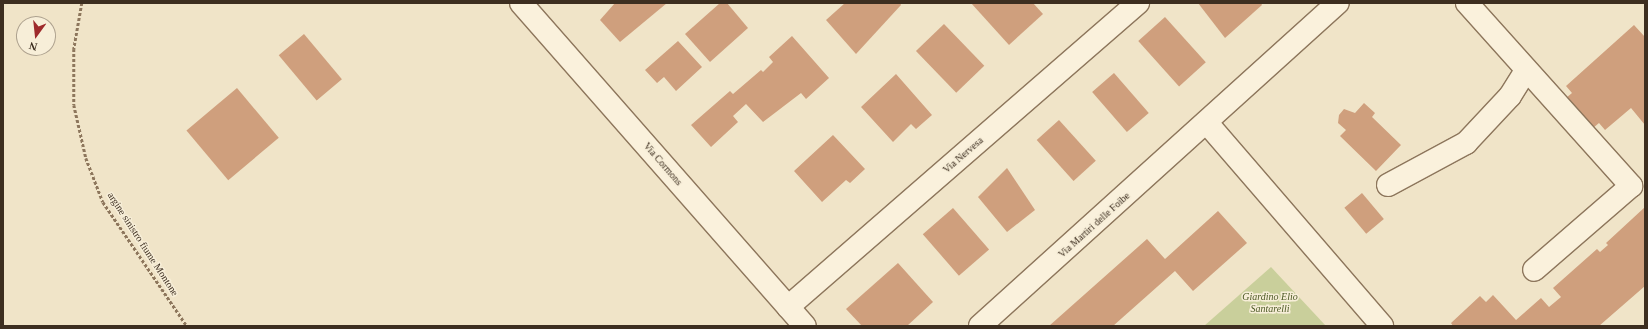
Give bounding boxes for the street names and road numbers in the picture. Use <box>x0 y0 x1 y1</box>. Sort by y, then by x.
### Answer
street label: Via Nervesa <box>941 134 985 176</box>
street label: Via Cormons <box>641 140 685 188</box>
street label: argine sinistro fiume Montone <box>105 190 181 298</box>
street label: Via Martiri delle Foibe <box>1056 190 1132 260</box>

